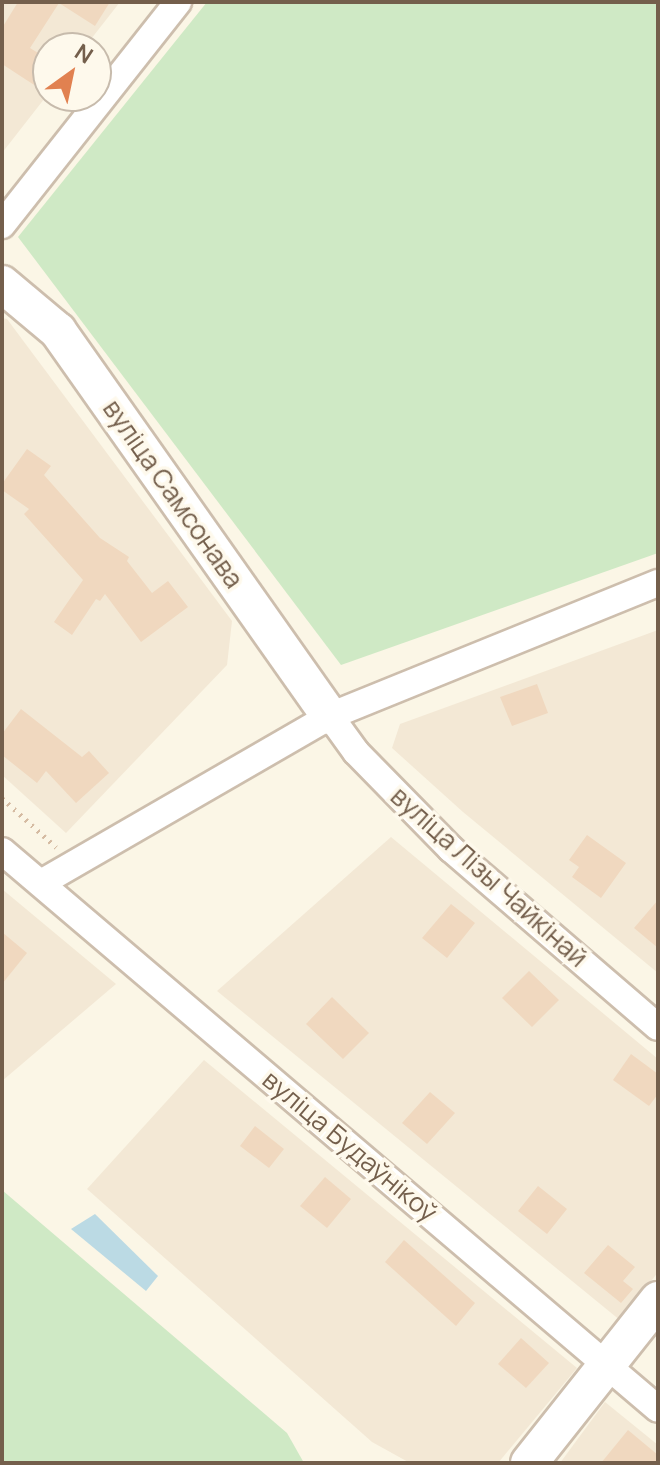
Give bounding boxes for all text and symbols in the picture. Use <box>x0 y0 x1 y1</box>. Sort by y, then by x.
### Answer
north arrow <box>32 32 112 112</box>
text: N <box>69 37 99 70</box>
street label: вуліца Самсонава <box>96 394 250 594</box>
street label: вуліца Лізы Чайкінай <box>384 781 594 973</box>
street label: вуліца Будаўнікоў <box>256 1064 444 1228</box>

